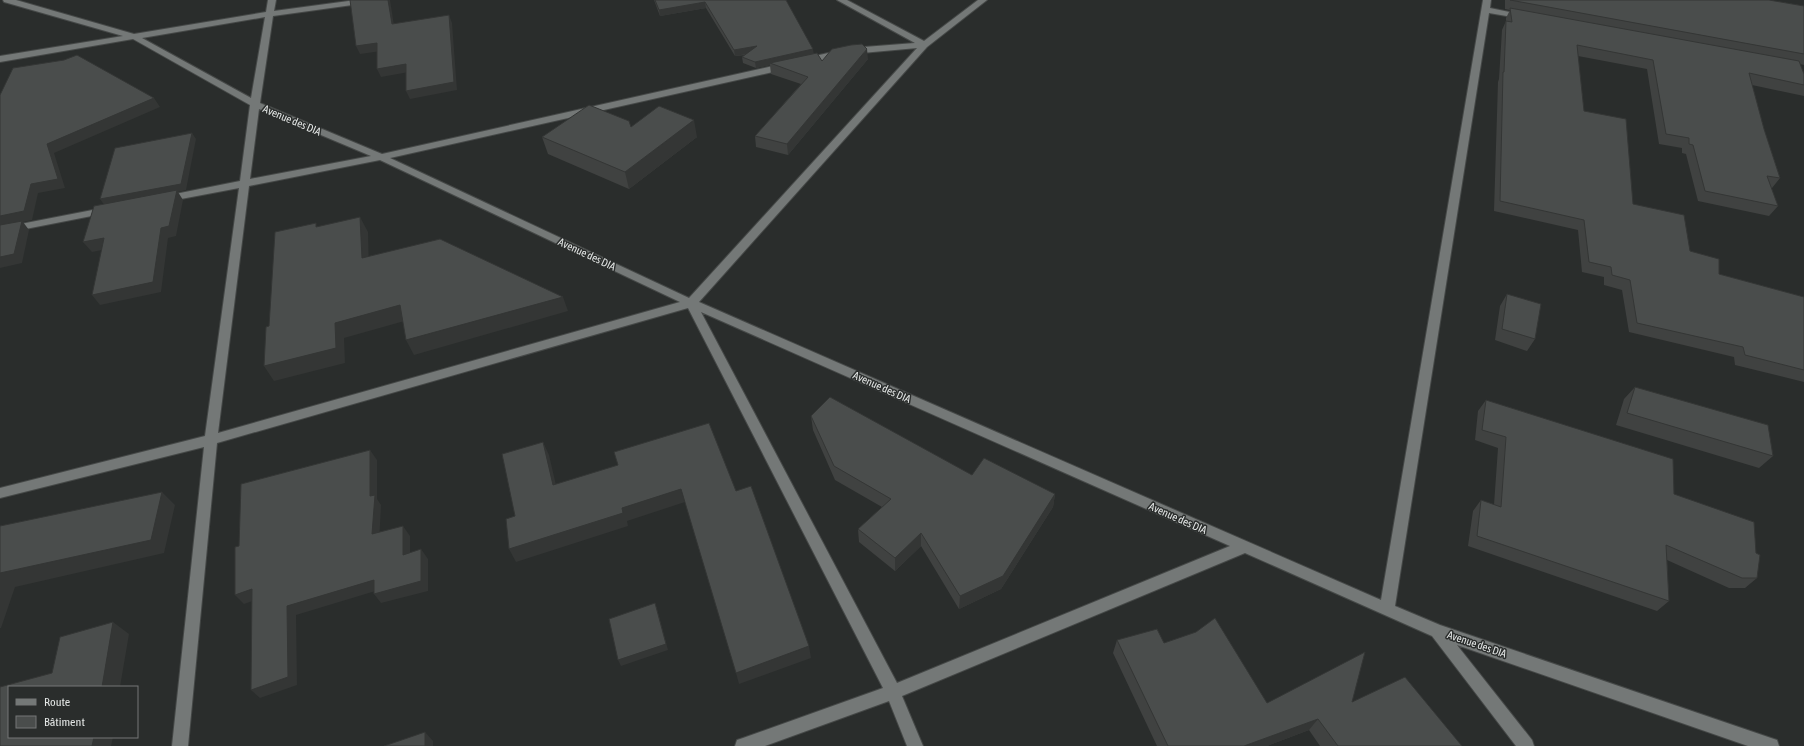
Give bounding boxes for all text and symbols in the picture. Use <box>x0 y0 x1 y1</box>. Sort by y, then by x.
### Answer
street label: Avenue des DIA <box>261 102 323 138</box>
street label: Avenue des DIA <box>556 235 618 273</box>
street label: Avenue des DIA <box>851 369 913 405</box>
street label: Avenue des DIA <box>1147 500 1209 536</box>
street label: Avenue des DIA <box>1446 628 1509 660</box>
legend <box>8 686 138 738</box>
text: Route <box>44 695 70 709</box>
text: Bâtiment <box>44 715 85 729</box>

